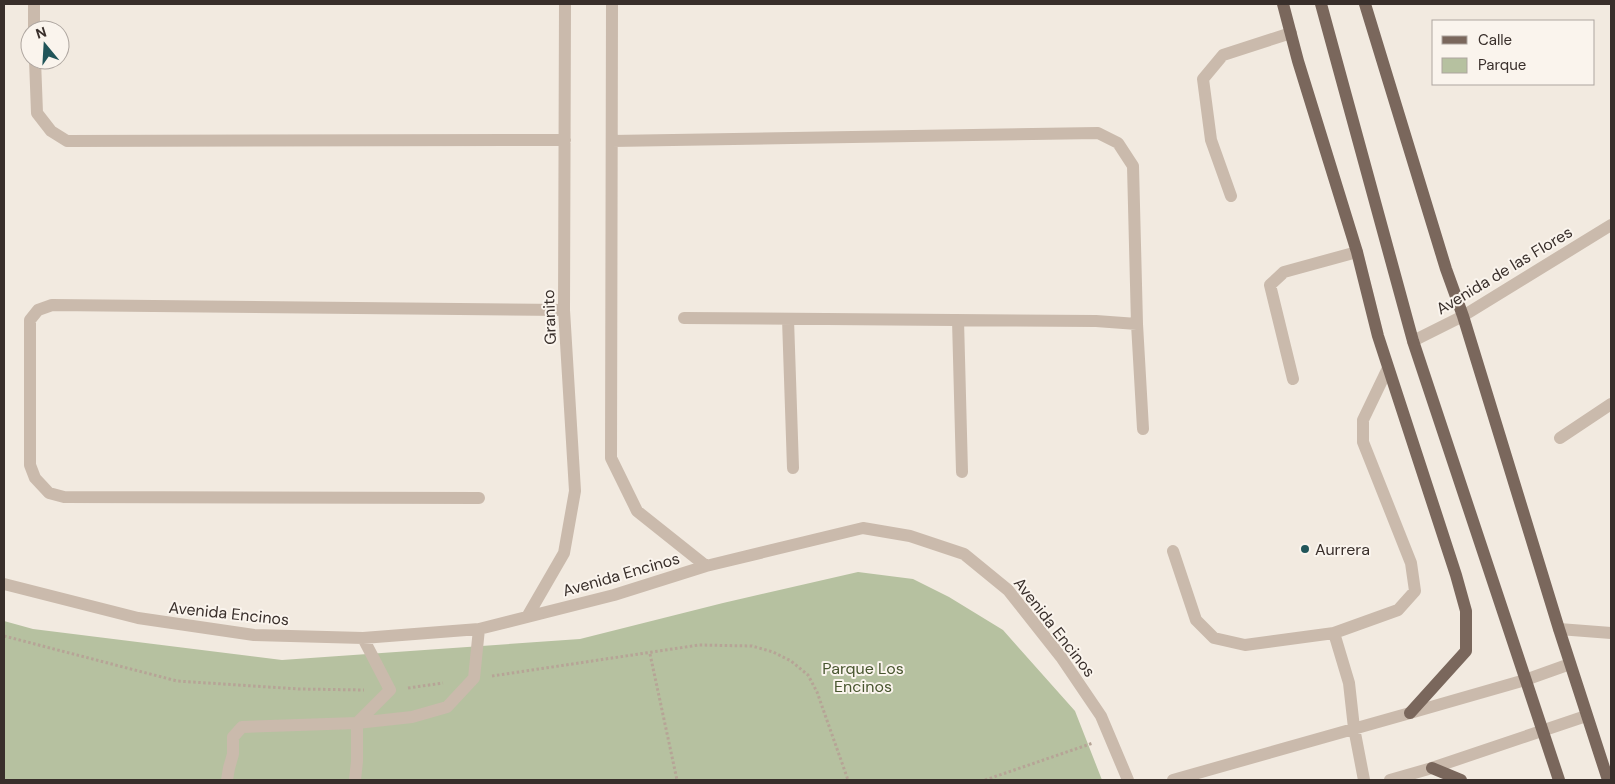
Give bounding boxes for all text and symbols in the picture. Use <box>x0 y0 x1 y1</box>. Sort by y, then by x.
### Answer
north arrow <box>20 20 70 70</box>
legend <box>1432 20 1595 85</box>
text: N <box>33 22 49 43</box>
text: Calle <box>1478 30 1512 50</box>
text: Parque <box>1478 55 1526 75</box>
street label: Avenida de las Flores <box>1432 221 1576 319</box>
street label: Granito <box>538 289 561 345</box>
place label: Aurrera <box>1315 539 1370 560</box>
marker: Aurrera <box>1299 543 1311 555</box>
street label: Avenida Encinos <box>560 548 682 601</box>
street label: Avenida Encinos <box>1009 573 1100 681</box>
street label: Avenida Encinos <box>168 597 290 630</box>
park label: Parque Los Encinos <box>822 658 904 697</box>

